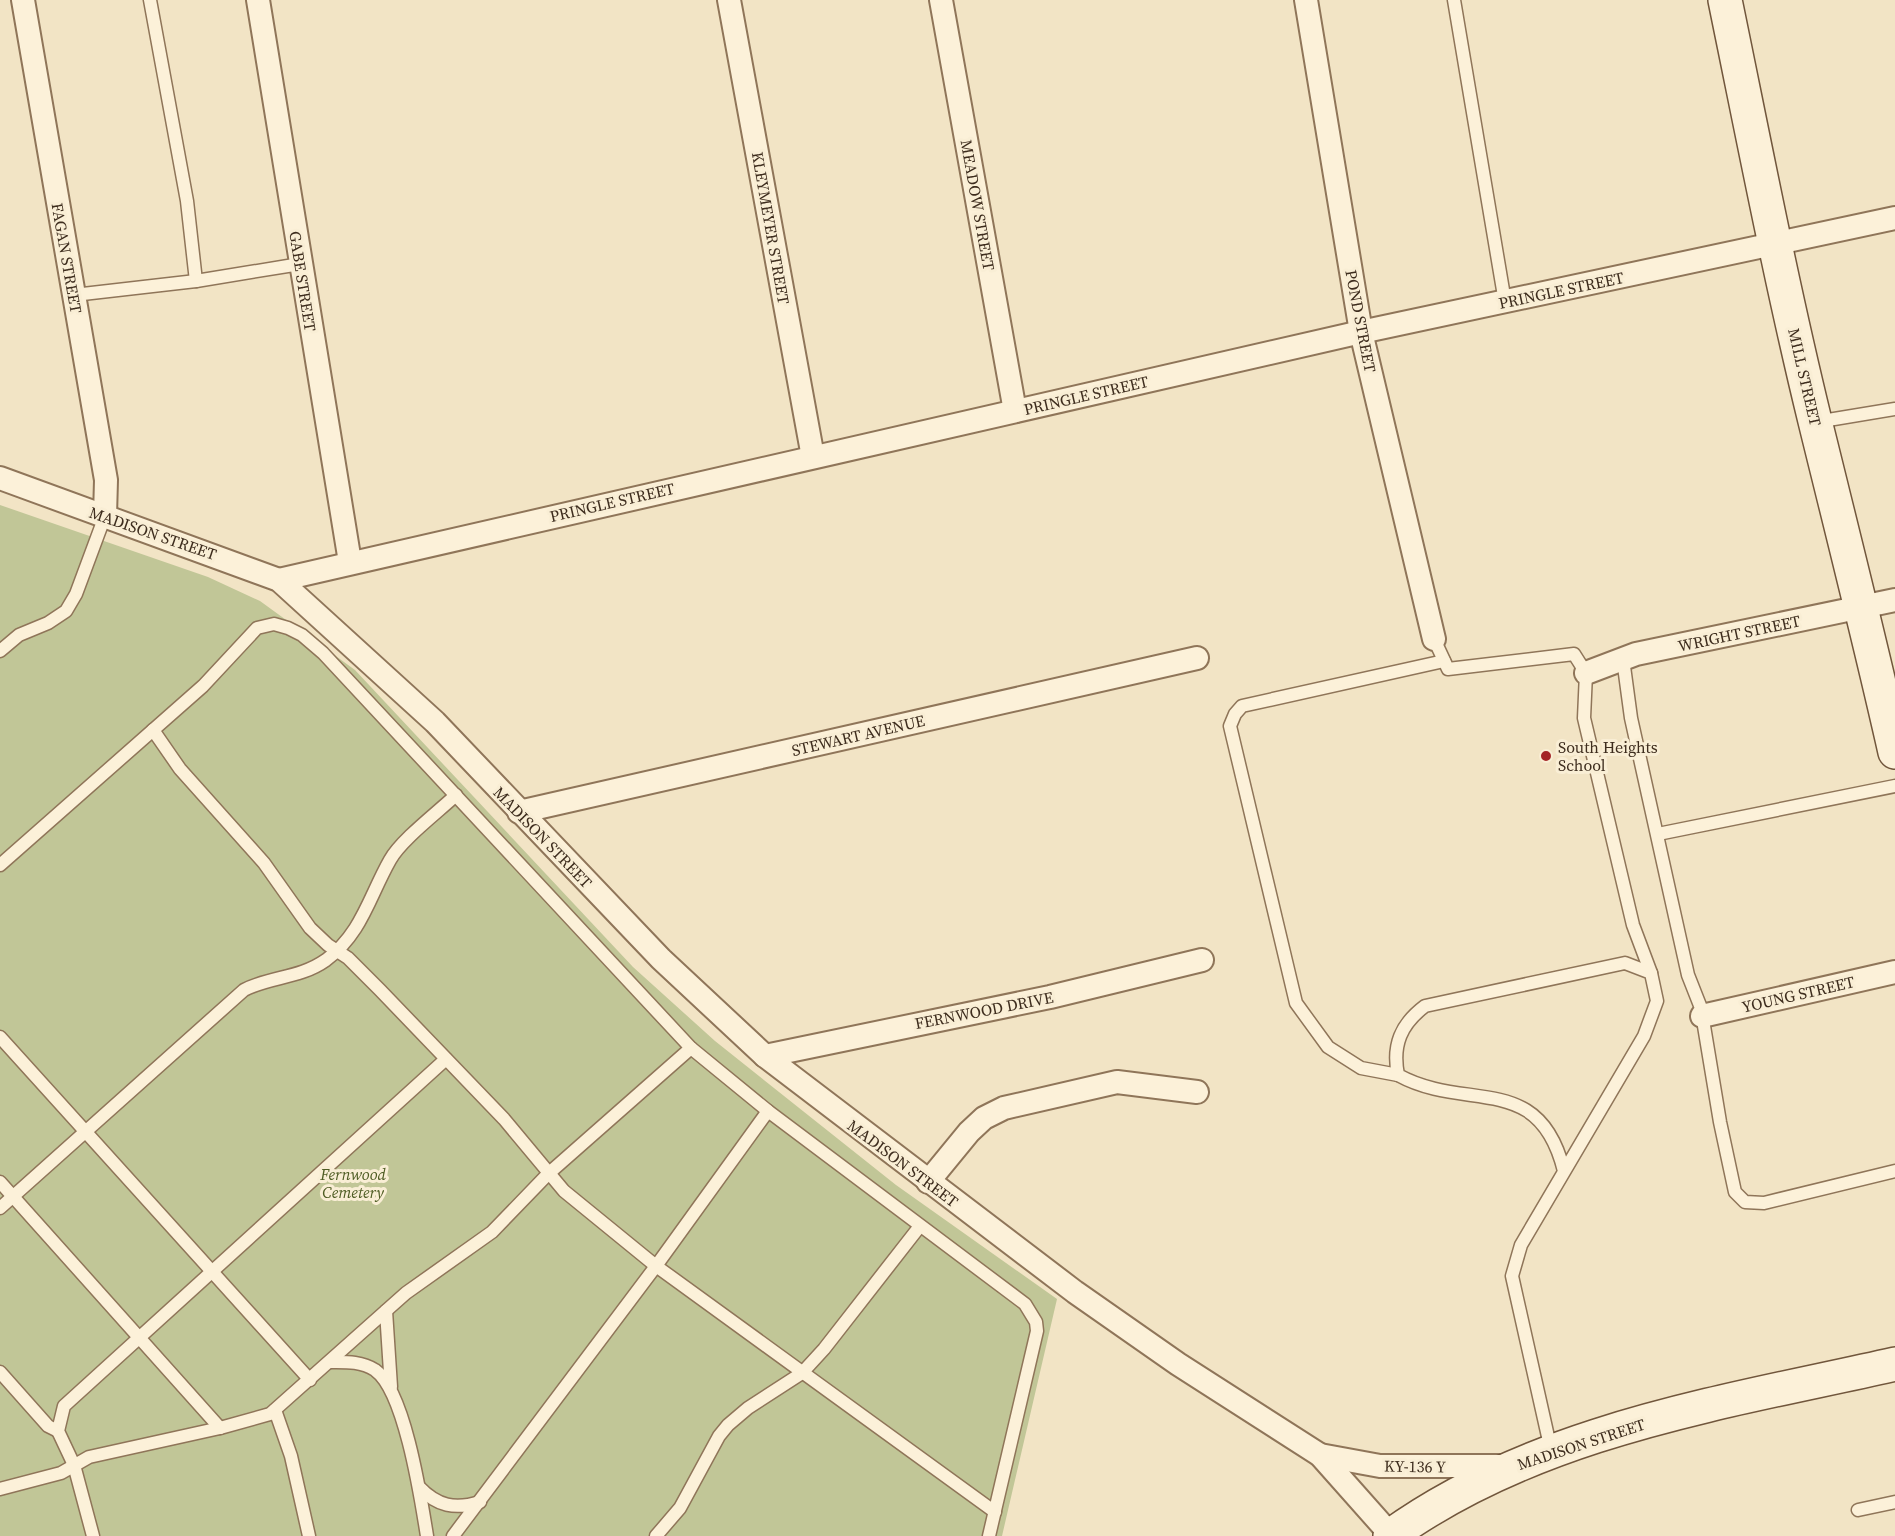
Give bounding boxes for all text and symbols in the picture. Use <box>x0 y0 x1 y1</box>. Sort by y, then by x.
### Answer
street label: MEADOW STREET <box>956 138 1000 272</box>
street label: KLEYMEYER STREET <box>747 150 795 306</box>
street label: FAGAN STREET <box>46 201 88 315</box>
street label: GABE STREET <box>284 229 322 333</box>
street label: PRINGLE STREET <box>1496 266 1626 314</box>
street label: POND STREET <box>1340 268 1382 375</box>
street label: MILL STREET <box>1783 326 1827 428</box>
street label: PRINGLE STREET <box>1021 370 1151 420</box>
street label: PRINGLE STREET <box>547 477 677 527</box>
street label: MADISON STREET <box>86 501 220 565</box>
street label: WRIGHT STREET <box>1676 609 1803 657</box>
street label: STEWART AVENUE <box>789 709 927 761</box>
place label: South Heights School <box>1558 736 1658 776</box>
marker: South Heights School <box>1539 749 1553 763</box>
street label: MADISON STREET <box>489 781 597 893</box>
street label: YOUNG STREET <box>1740 970 1857 1018</box>
street label: FERNWOOD DRIVE <box>913 986 1056 1034</box>
street label: MADISON STREET <box>843 1114 963 1212</box>
park label: Fernwood Cemetery <box>319 1163 386 1203</box>
street label: MADISON STREET <box>1514 1413 1648 1475</box>
street label: KY-136 Y <box>1384 1454 1446 1478</box>

